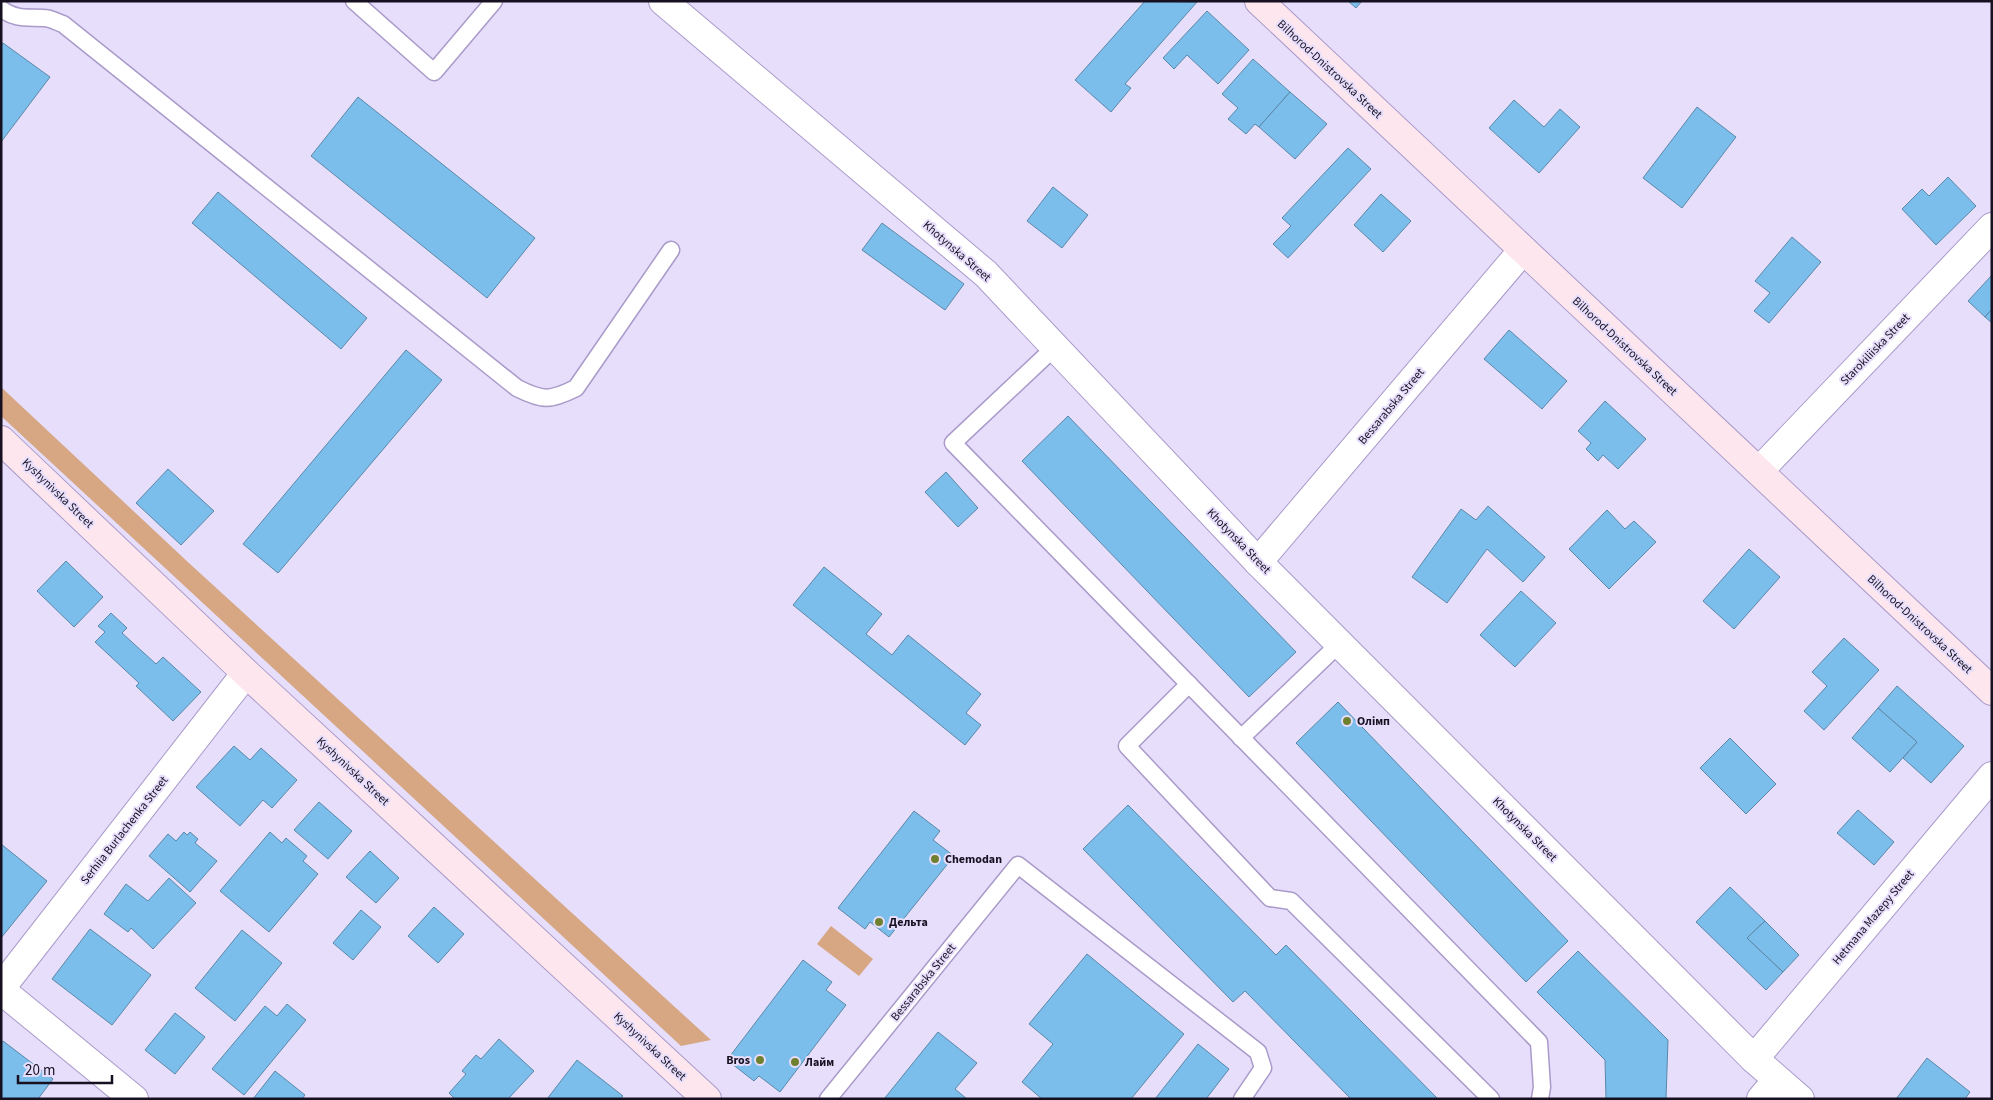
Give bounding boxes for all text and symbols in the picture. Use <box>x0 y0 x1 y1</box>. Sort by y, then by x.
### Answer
street label: Bilhorod-Dnistrovska Street <box>1273 16 1386 123</box>
street label: Khotynska Street <box>919 217 994 286</box>
street label: Bilhorod-Dnistrovska Street <box>1568 293 1681 400</box>
street label: Starokiliiska Street <box>1837 310 1914 389</box>
street label: Bessarabska Street <box>1354 364 1428 448</box>
street label: Kyshynivska Street <box>18 455 97 532</box>
street label: Khotynska Street <box>1203 505 1274 578</box>
street label: Bilhorod-Dnistrovska Street <box>1863 571 1976 678</box>
place label: Олімп <box>1357 713 1390 730</box>
marker: Олімп <box>1341 715 1353 727</box>
street label: Kyshynivska Street <box>312 733 393 810</box>
street label: Serhiia Burlachenka Street <box>77 773 172 888</box>
street label: Khotynska Street <box>1488 793 1561 866</box>
place label: Chemodan <box>945 851 1002 868</box>
marker: Chemodan <box>929 853 941 865</box>
street label: Hetmana Mazepy Street <box>1829 866 1918 968</box>
place label: Дельта <box>889 914 928 931</box>
marker: Дельта <box>873 916 885 928</box>
street label: Bessarabska Street <box>887 940 960 1025</box>
street label: Kyshynivska Street <box>609 1008 690 1085</box>
scale bar <box>18 1052 111 1084</box>
place label: Bros <box>726 1052 750 1069</box>
marker: Bros <box>754 1054 766 1066</box>
place label: Лайм <box>804 1054 834 1071</box>
marker: Лайм <box>789 1056 801 1068</box>
text: 20 m <box>25 1060 55 1081</box>

